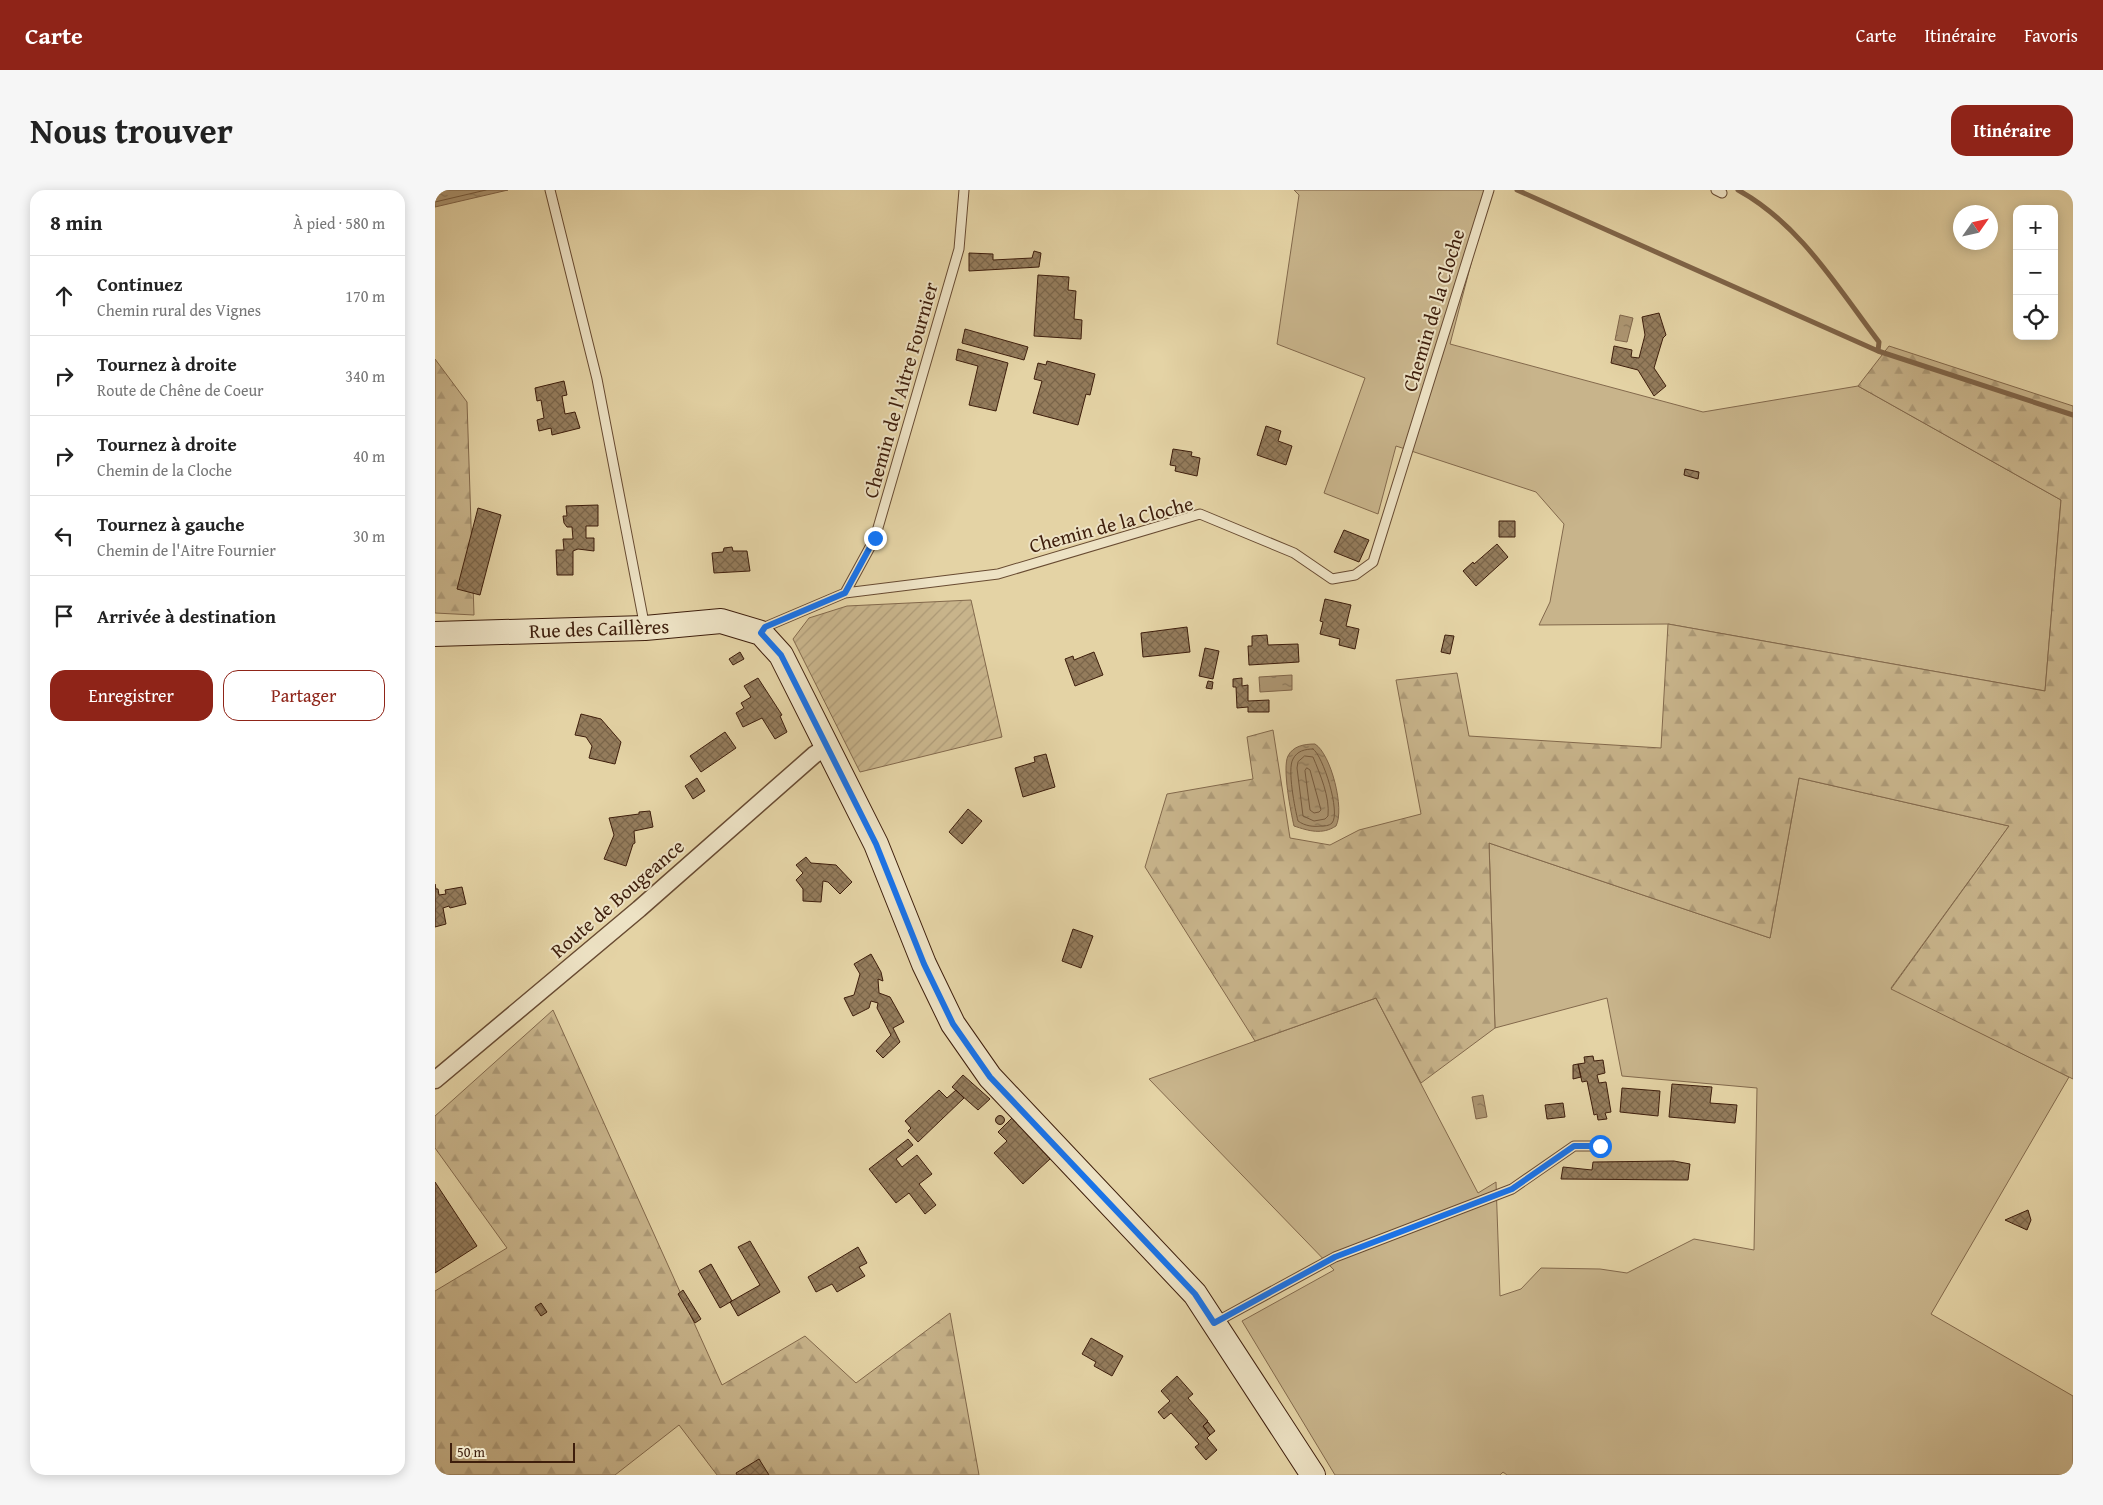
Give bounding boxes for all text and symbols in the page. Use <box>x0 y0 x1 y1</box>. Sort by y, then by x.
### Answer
text: Carte <box>25 18 83 53</box>
text: Carte <box>1856 22 1896 49</box>
text: Itinéraire <box>1924 22 1996 49</box>
text: Favoris <box>2024 22 2078 49</box>
text: Nous trouver <box>30 105 233 156</box>
button: Itinéraire <box>1951 105 2073 156</box>
north arrow <box>1953 205 1998 250</box>
map controls <box>2013 205 2058 340</box>
button: + <box>2013 205 2058 250</box>
text: 8 min <box>50 207 102 238</box>
text: À pied · 580 m <box>293 211 385 235</box>
street label: Chemin de la Cloche <box>1394 225 1472 395</box>
button: − <box>2013 250 2058 295</box>
text: Continuez <box>97 270 183 298</box>
street label: Chemin de l'Aitre Fournier <box>855 279 945 501</box>
icon: ahead <box>50 282 78 310</box>
text: 170 m <box>345 284 385 308</box>
button: locate <box>2013 295 2058 340</box>
text: Chemin rural des Vignes <box>97 298 261 322</box>
text: Tournez à droite <box>97 350 237 378</box>
icon: right <box>50 362 78 390</box>
text: 340 m <box>345 364 385 388</box>
text: Route de Chêne de Coeur <box>97 378 264 402</box>
text: Tournez à droite <box>97 430 237 458</box>
icon: right <box>50 442 78 470</box>
text: 40 m <box>353 444 385 468</box>
text: Chemin de la Cloche <box>97 458 232 482</box>
street label: Chemin de la Cloche <box>1026 488 1196 560</box>
text: Tournez à gauche <box>97 510 245 538</box>
icon: left <box>50 522 78 550</box>
text: 30 m <box>353 524 385 548</box>
route end <box>864 527 887 550</box>
text: Chemin de l'Aitre Fournier <box>97 538 276 562</box>
icon: arrive <box>50 602 78 630</box>
text: Arrivée à destination <box>97 602 276 630</box>
street label: Rue des Caillères <box>528 611 670 645</box>
button: Enregistrer <box>50 670 213 721</box>
button: Partager <box>223 670 385 721</box>
street label: Route de Bougeance <box>544 832 690 964</box>
route start <box>1589 1135 1612 1158</box>
scale bar <box>450 1440 575 1463</box>
text: 50 m <box>457 1442 485 1462</box>

